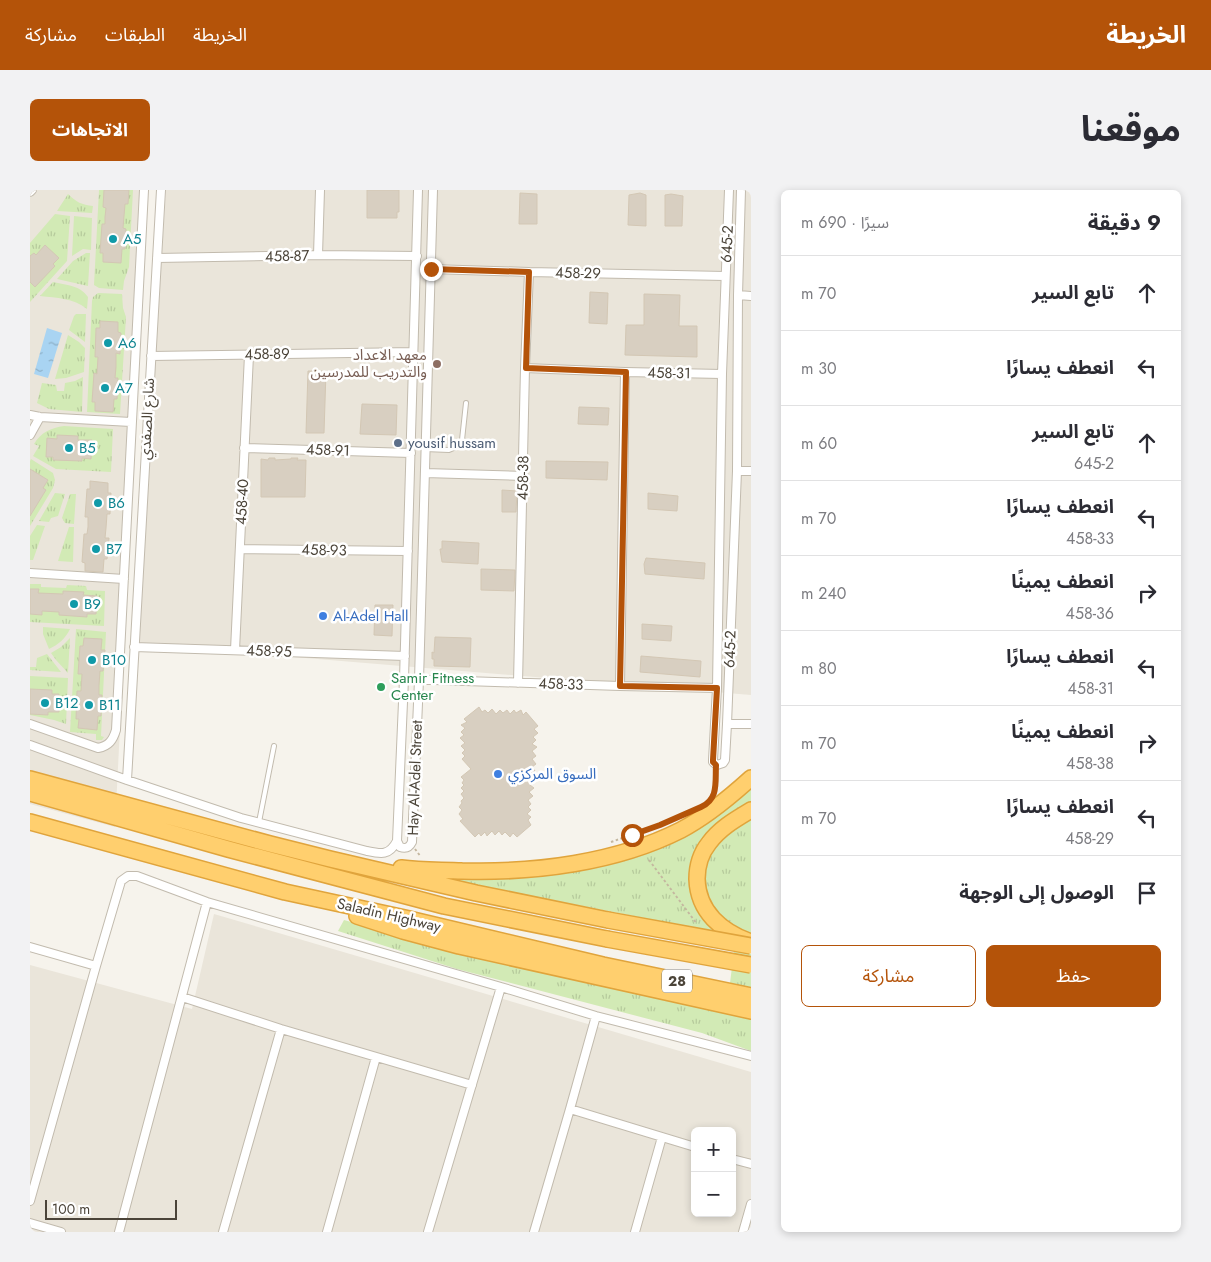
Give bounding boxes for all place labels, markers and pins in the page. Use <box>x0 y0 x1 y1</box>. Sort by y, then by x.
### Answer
place label: A5 <box>123 228 141 250</box>
marker: A5 <box>107 233 119 245</box>
place label: A6 <box>118 332 137 354</box>
marker: A6 <box>102 337 114 349</box>
place label: معهد الاعداد والتدريب للمدرسين <box>310 344 427 383</box>
marker: معهد الاعداد والتدريب للمدرسين <box>431 358 443 370</box>
place label: A7 <box>115 377 133 399</box>
marker: A7 <box>99 382 111 394</box>
place label: yousif hussam <box>408 432 496 454</box>
place label: B5 <box>79 437 96 459</box>
marker: yousif hussam <box>392 437 404 449</box>
marker: B5 <box>63 442 75 454</box>
place label: B6 <box>108 492 125 514</box>
marker: B6 <box>92 497 104 509</box>
place label: B7 <box>106 538 122 560</box>
marker: B7 <box>90 543 102 555</box>
place label: B9 <box>84 593 101 615</box>
marker: B9 <box>68 598 80 610</box>
place label: Al-Adel Hall <box>333 605 408 627</box>
marker: Al-Adel Hall <box>317 610 329 622</box>
place label: B10 <box>102 649 126 671</box>
marker: B10 <box>86 654 98 666</box>
place label: Samir Fitness Center <box>391 667 474 706</box>
marker: Samir Fitness Center <box>375 681 387 693</box>
place label: B12 <box>55 692 79 714</box>
place label: B11 <box>99 694 121 716</box>
marker: B12 <box>39 697 51 709</box>
marker: B11 <box>83 699 95 711</box>
place label: السوق المركزي <box>508 763 596 785</box>
marker: السوق المركزي <box>492 768 504 780</box>

